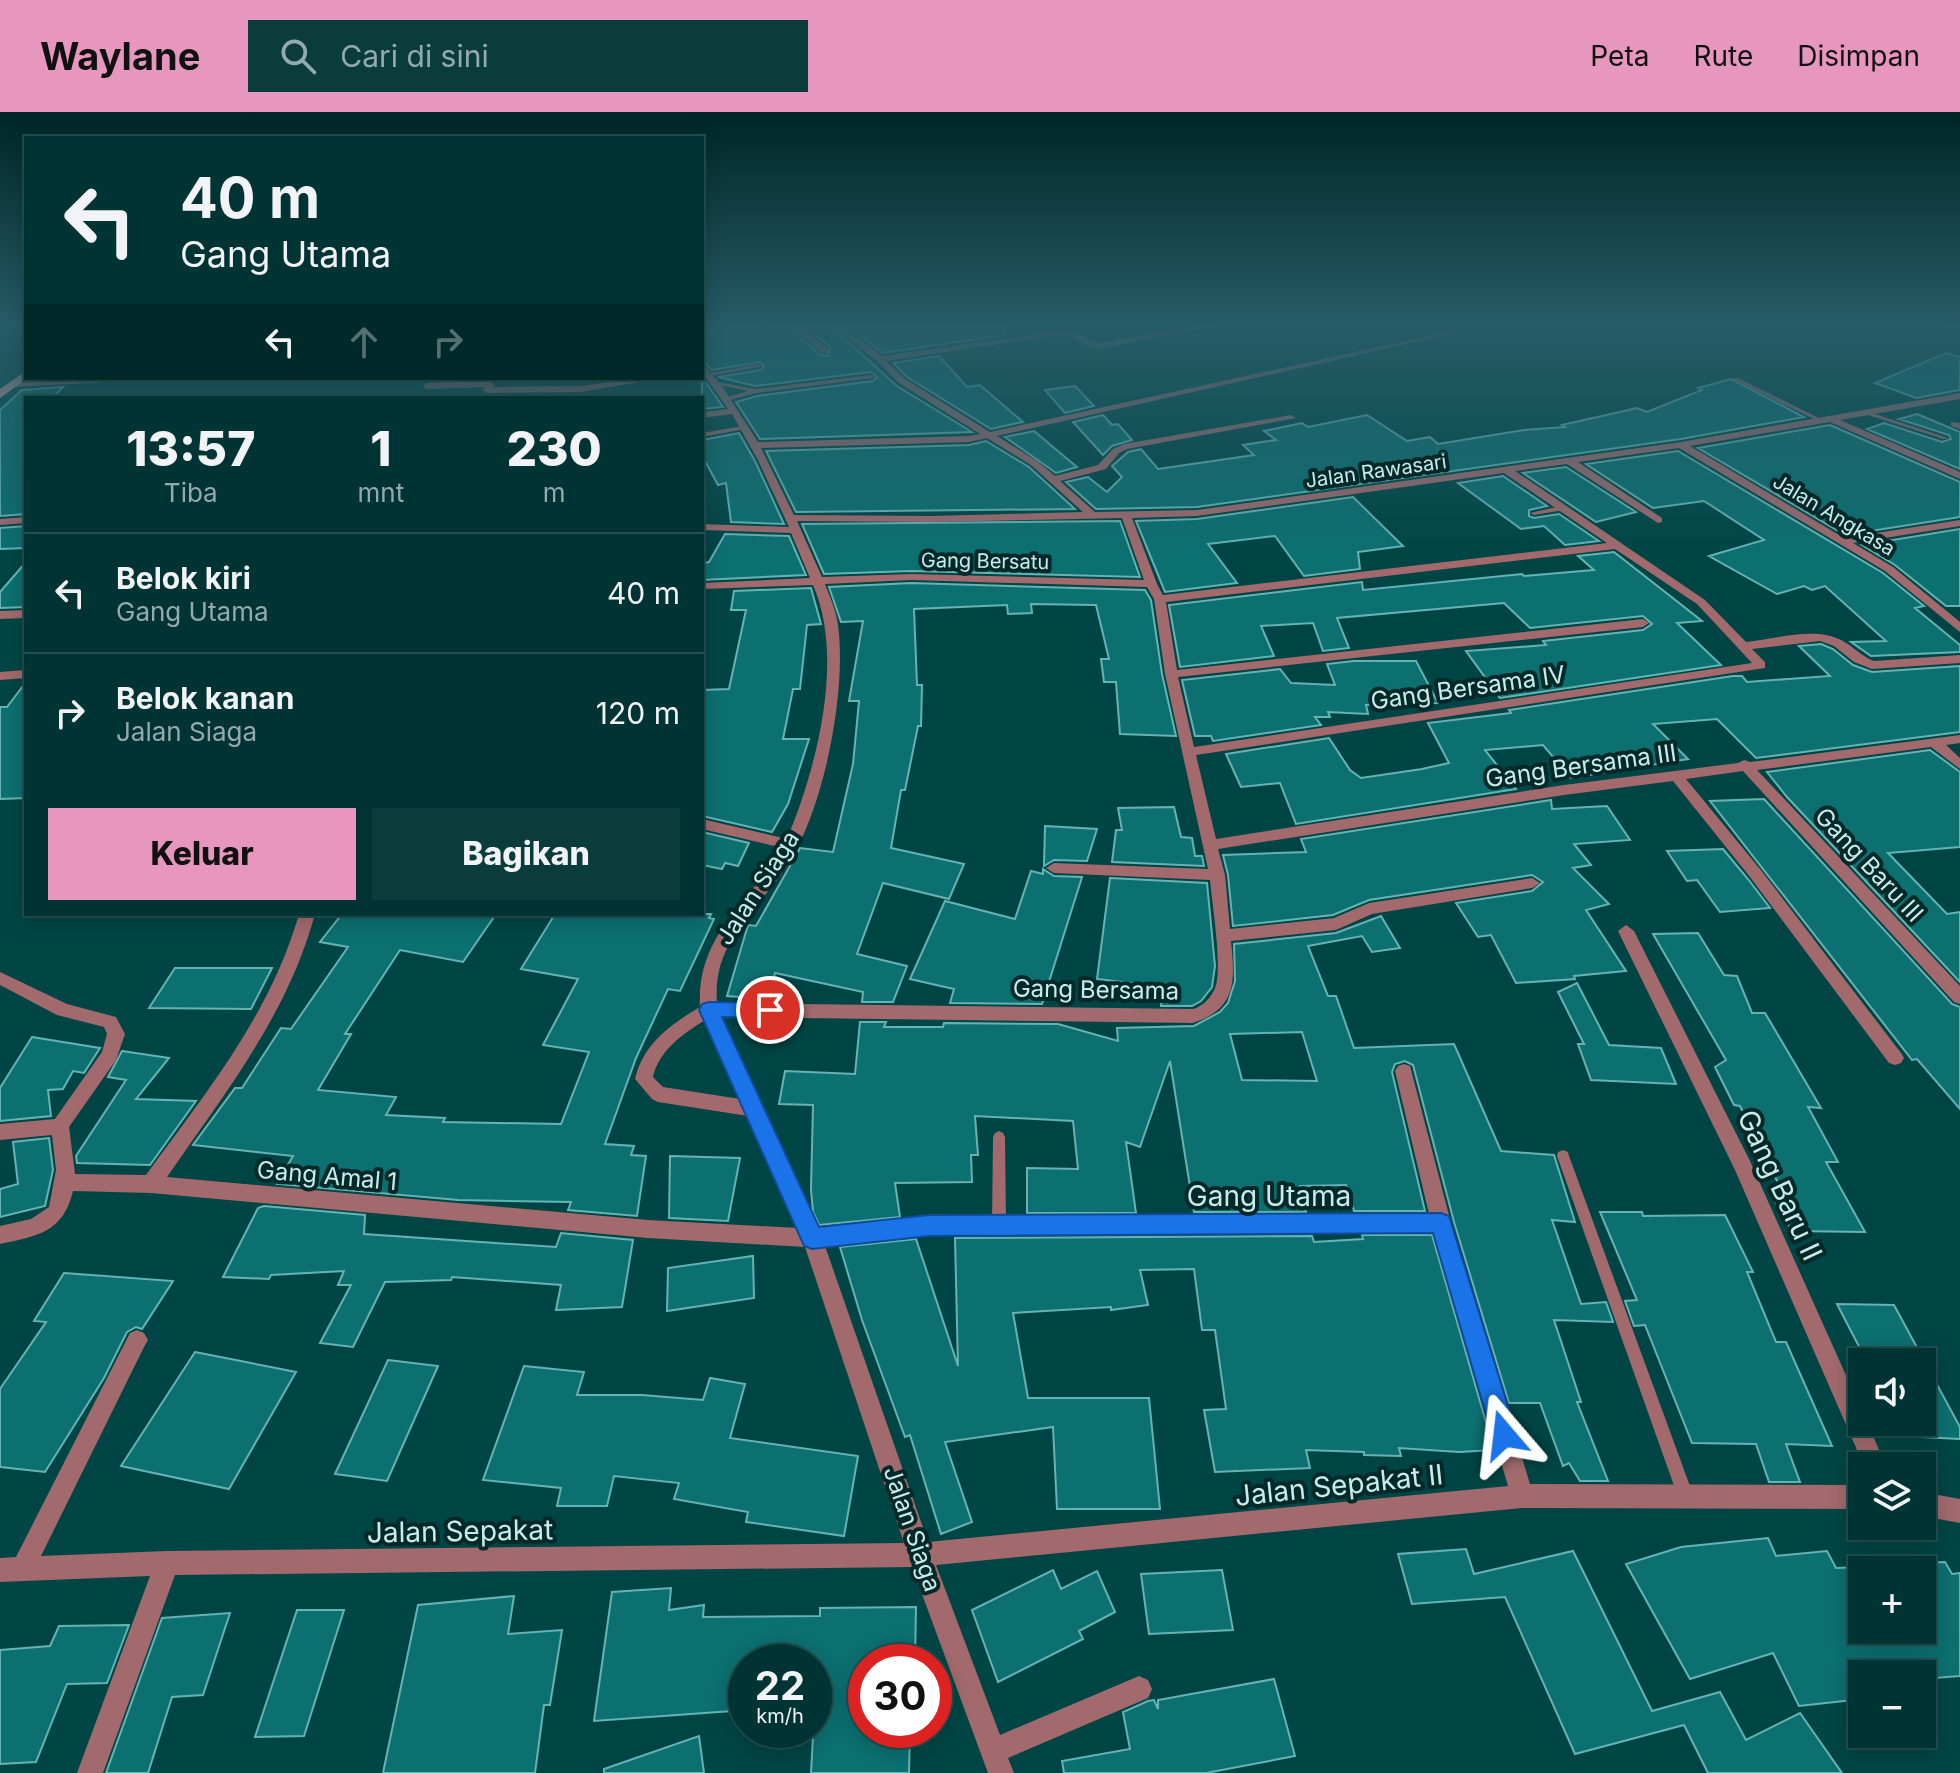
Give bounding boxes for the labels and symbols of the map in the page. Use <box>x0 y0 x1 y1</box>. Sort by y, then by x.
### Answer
street label: Jalan Rawasari <box>1304 449 1448 493</box>
street label: Jalan Angkasa <box>1769 469 1899 561</box>
street label: Gang Bersatu <box>921 548 1049 574</box>
street label: Gang Bersama IV <box>1369 659 1567 716</box>
street label: Gang Bersama III <box>1484 738 1678 793</box>
street label: Gang Baru III <box>1809 802 1930 928</box>
street label: Jalan Siaga <box>710 825 805 950</box>
street label: Gang Bersama <box>1013 974 1179 1005</box>
pin <box>736 976 804 1044</box>
street label: Gang Baru II <box>1730 1104 1830 1266</box>
street label: Gang Amal 1 <box>256 1155 398 1196</box>
street label: Gang Utama <box>1187 1179 1351 1213</box>
position arrow <box>1462 1393 1546 1477</box>
street label: Jalan Sepakat II <box>1233 1457 1445 1513</box>
street label: Jalan Siaga <box>878 1463 947 1595</box>
street label: Jalan Sepakat <box>367 1512 553 1550</box>
speed limit sign: 30 <box>848 1644 952 1748</box>

